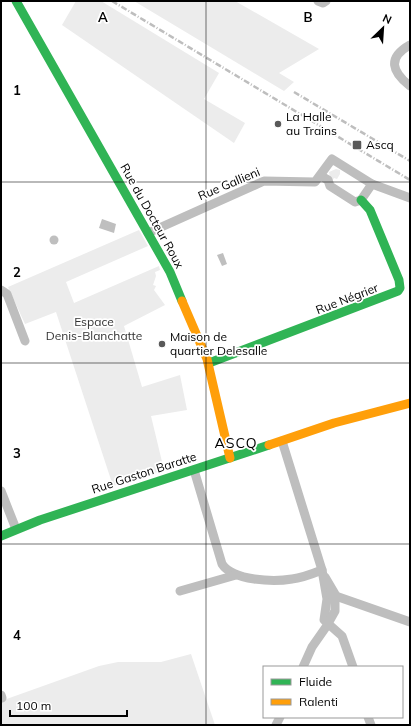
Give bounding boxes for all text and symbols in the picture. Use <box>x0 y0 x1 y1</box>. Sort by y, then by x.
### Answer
north arrow <box>363 8 403 48</box>
text: A <box>98 9 108 25</box>
text: B <box>304 9 313 25</box>
text: N <box>381 11 394 27</box>
text: 1 <box>13 82 21 98</box>
place label: La Halle au Trains <box>286 109 337 138</box>
marker: La Halle au Trains <box>273 119 283 129</box>
place label: Ascq <box>366 137 394 152</box>
marker: Ascq <box>351 139 363 151</box>
street label: Rue du Docteur Roux <box>117 161 188 271</box>
street label: Rue Gallieni <box>196 164 262 203</box>
text: 2 <box>13 264 21 280</box>
street label: Rue Négrier <box>313 280 381 317</box>
park label: Espace Denis-Blanchatte <box>46 314 142 343</box>
place label: Maison de quartier Delesalle <box>170 329 267 358</box>
marker: Maison de quartier Delesalle <box>157 339 167 349</box>
district label: ASCQ <box>214 434 258 452</box>
text: 3 <box>13 445 21 461</box>
street label: Rue Gaston Baratte <box>89 448 198 497</box>
text: 4 <box>13 627 21 643</box>
legend <box>263 666 403 718</box>
text: Fluide <box>299 674 332 689</box>
scale bar <box>10 692 127 718</box>
text: Ralenti <box>299 694 338 709</box>
text: 100 m <box>16 698 51 713</box>

